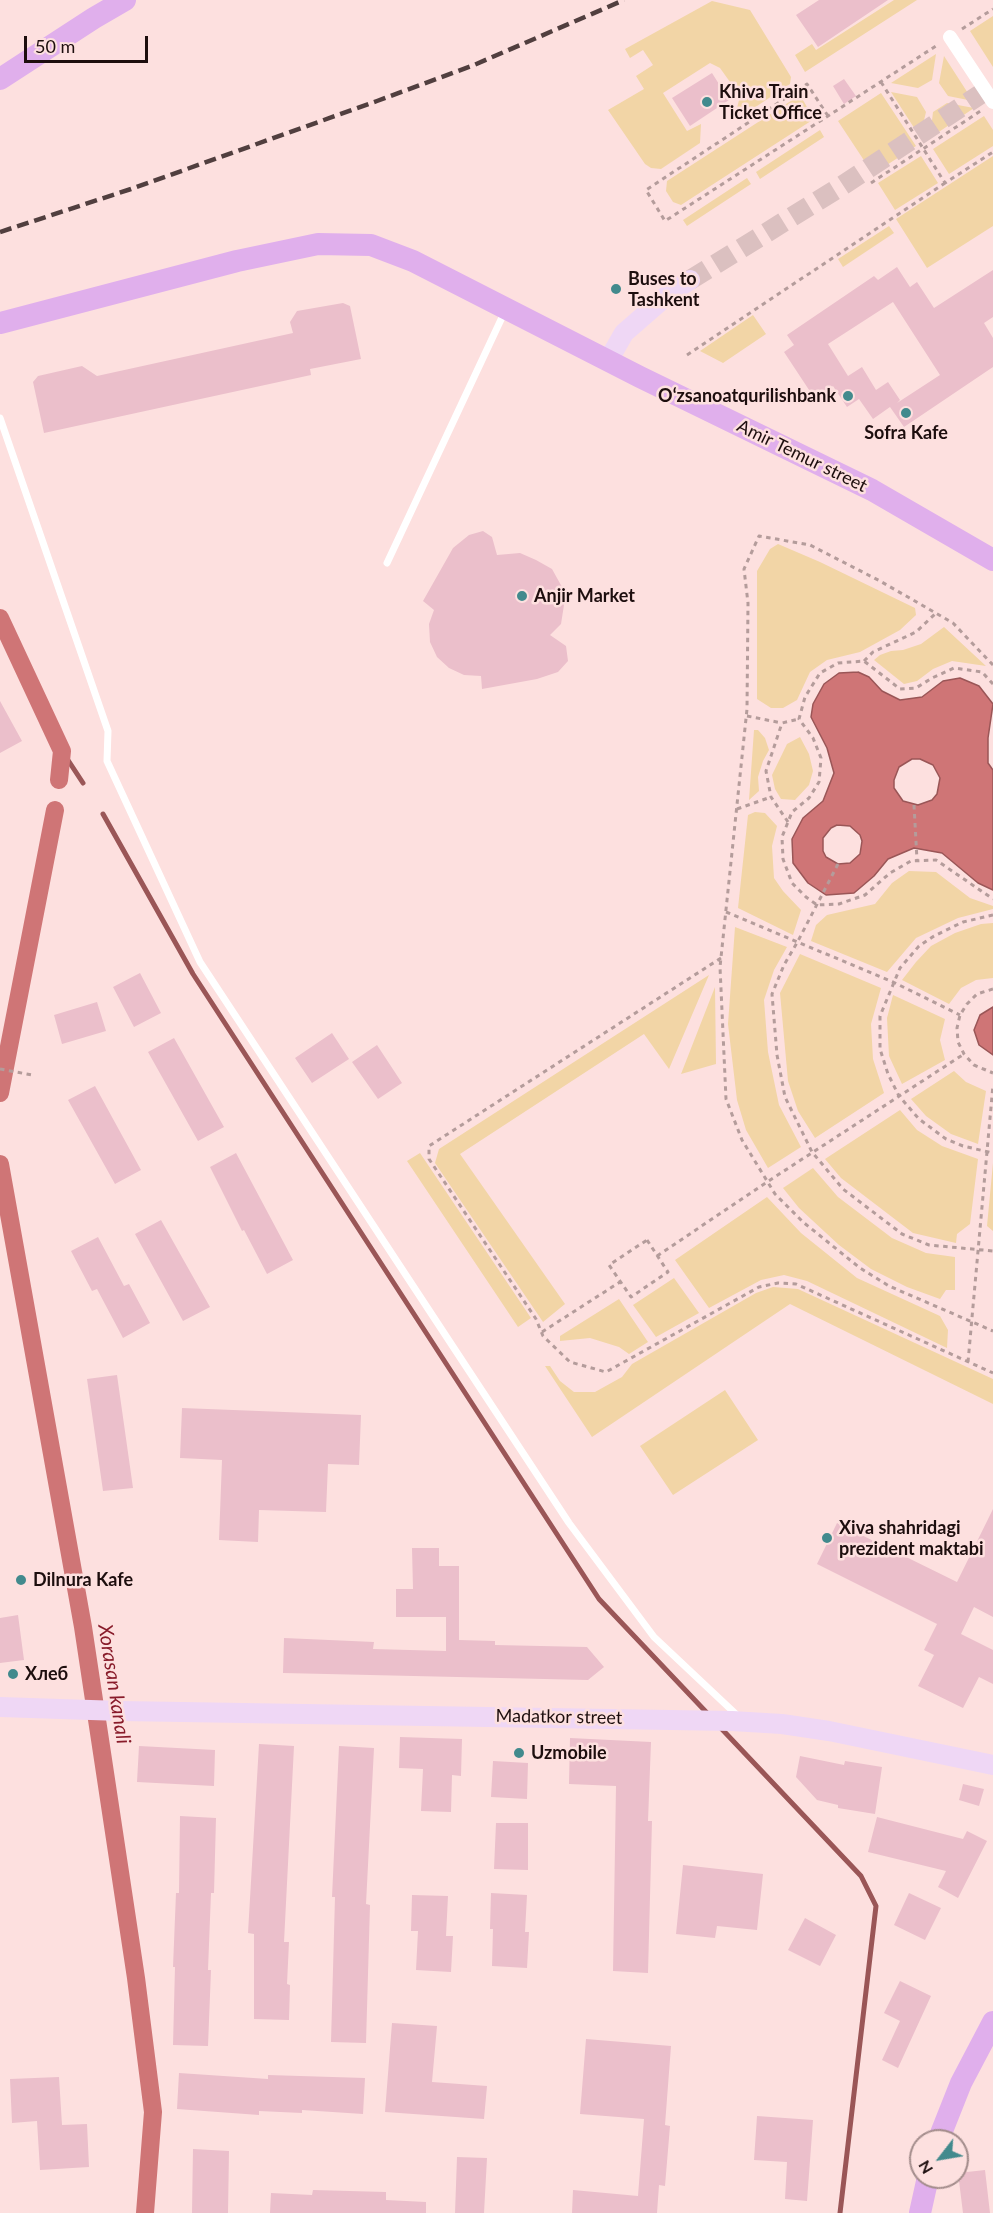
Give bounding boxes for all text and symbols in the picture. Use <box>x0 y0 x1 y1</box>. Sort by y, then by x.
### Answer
scale bar <box>27 24 152 62</box>
text: 50 m <box>35 35 75 57</box>
place label: Khiva Train Ticket Office <box>719 81 822 124</box>
marker: Khiva Train Ticket Office <box>700 95 714 109</box>
place label: Buses to Tashkent <box>628 268 699 310</box>
marker: Buses to Tashkent <box>609 282 623 296</box>
place label: Oʻzsanoatqurilishbank <box>658 385 836 407</box>
marker: Oʻzsanoatqurilishbank <box>841 389 855 403</box>
marker: Sofra Kafe <box>899 406 913 420</box>
street label: Amir Temur street <box>733 415 871 497</box>
place label: Sofra Kafe <box>864 422 948 444</box>
place label: Anjir Market <box>534 585 635 607</box>
marker: Anjir Market <box>515 589 529 603</box>
place label: Xiva shahridagi prezident maktabi <box>839 1517 984 1559</box>
marker: Xiva shahridagi prezident maktabi <box>820 1531 834 1545</box>
place label: Dilnura Kafe <box>33 1569 133 1591</box>
marker: Dilnura Kafe <box>14 1573 28 1587</box>
water label: Xorasan kanali <box>93 1622 135 1746</box>
place label: Хлеб <box>25 1663 68 1685</box>
marker: Хлеб <box>6 1667 20 1681</box>
street label: Madatkor street <box>496 1705 622 1729</box>
place label: Uzmobile <box>531 1742 607 1764</box>
marker: Uzmobile <box>512 1746 526 1760</box>
north arrow <box>909 2129 969 2189</box>
text: N <box>914 2157 936 2178</box>

